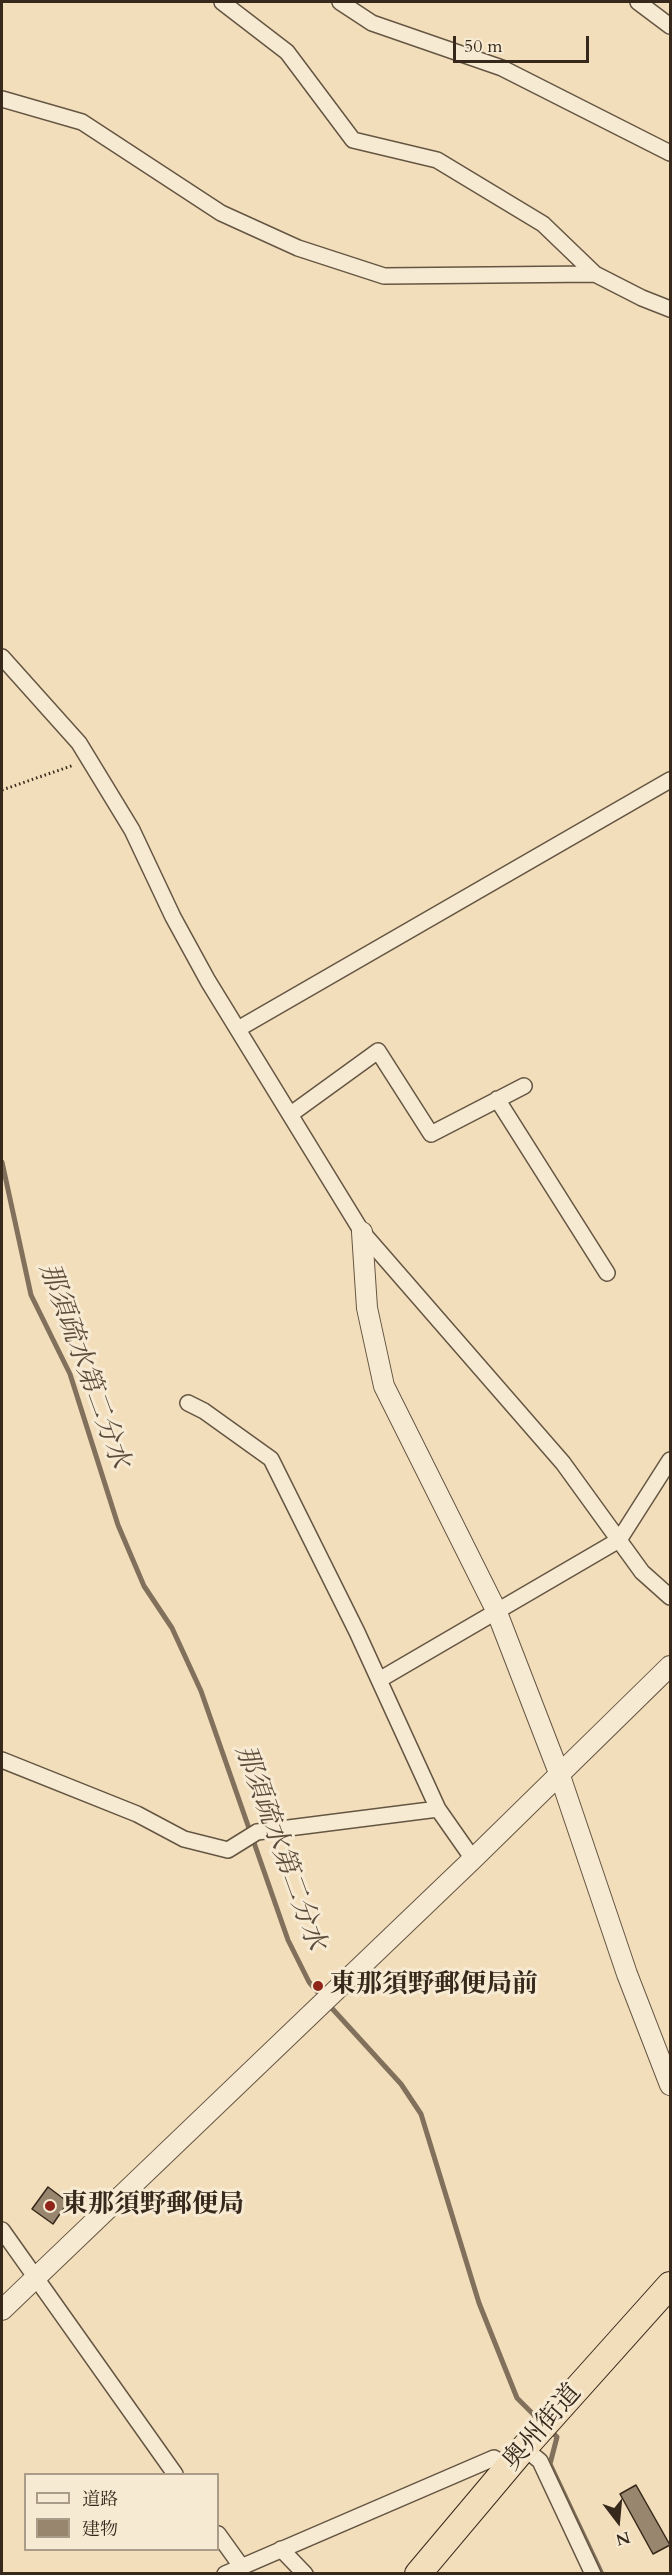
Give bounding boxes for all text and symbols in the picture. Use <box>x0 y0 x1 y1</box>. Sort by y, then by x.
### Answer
scale bar <box>456 24 592 62</box>
text: 50 m <box>464 34 503 59</box>
water label: 那須疏水第二分水 <box>31 1259 135 1473</box>
water label: 那須疏水第二分水 <box>227 1741 331 1955</box>
place label: 東那須野郵便局前 <box>330 1970 538 2002</box>
marker: 東那須野郵便局前 <box>311 1979 325 1993</box>
place label: 東那須野郵便局 <box>62 2190 244 2222</box>
marker: 東那須野郵便局 <box>43 2199 57 2213</box>
street label: 奥州街道 <box>497 2379 589 2477</box>
legend <box>24 2473 219 2551</box>
text: 道路 <box>82 2487 118 2512</box>
north arrow <box>588 2491 648 2551</box>
text: 建物 <box>82 2517 118 2542</box>
text: N <box>613 2526 633 2551</box>

